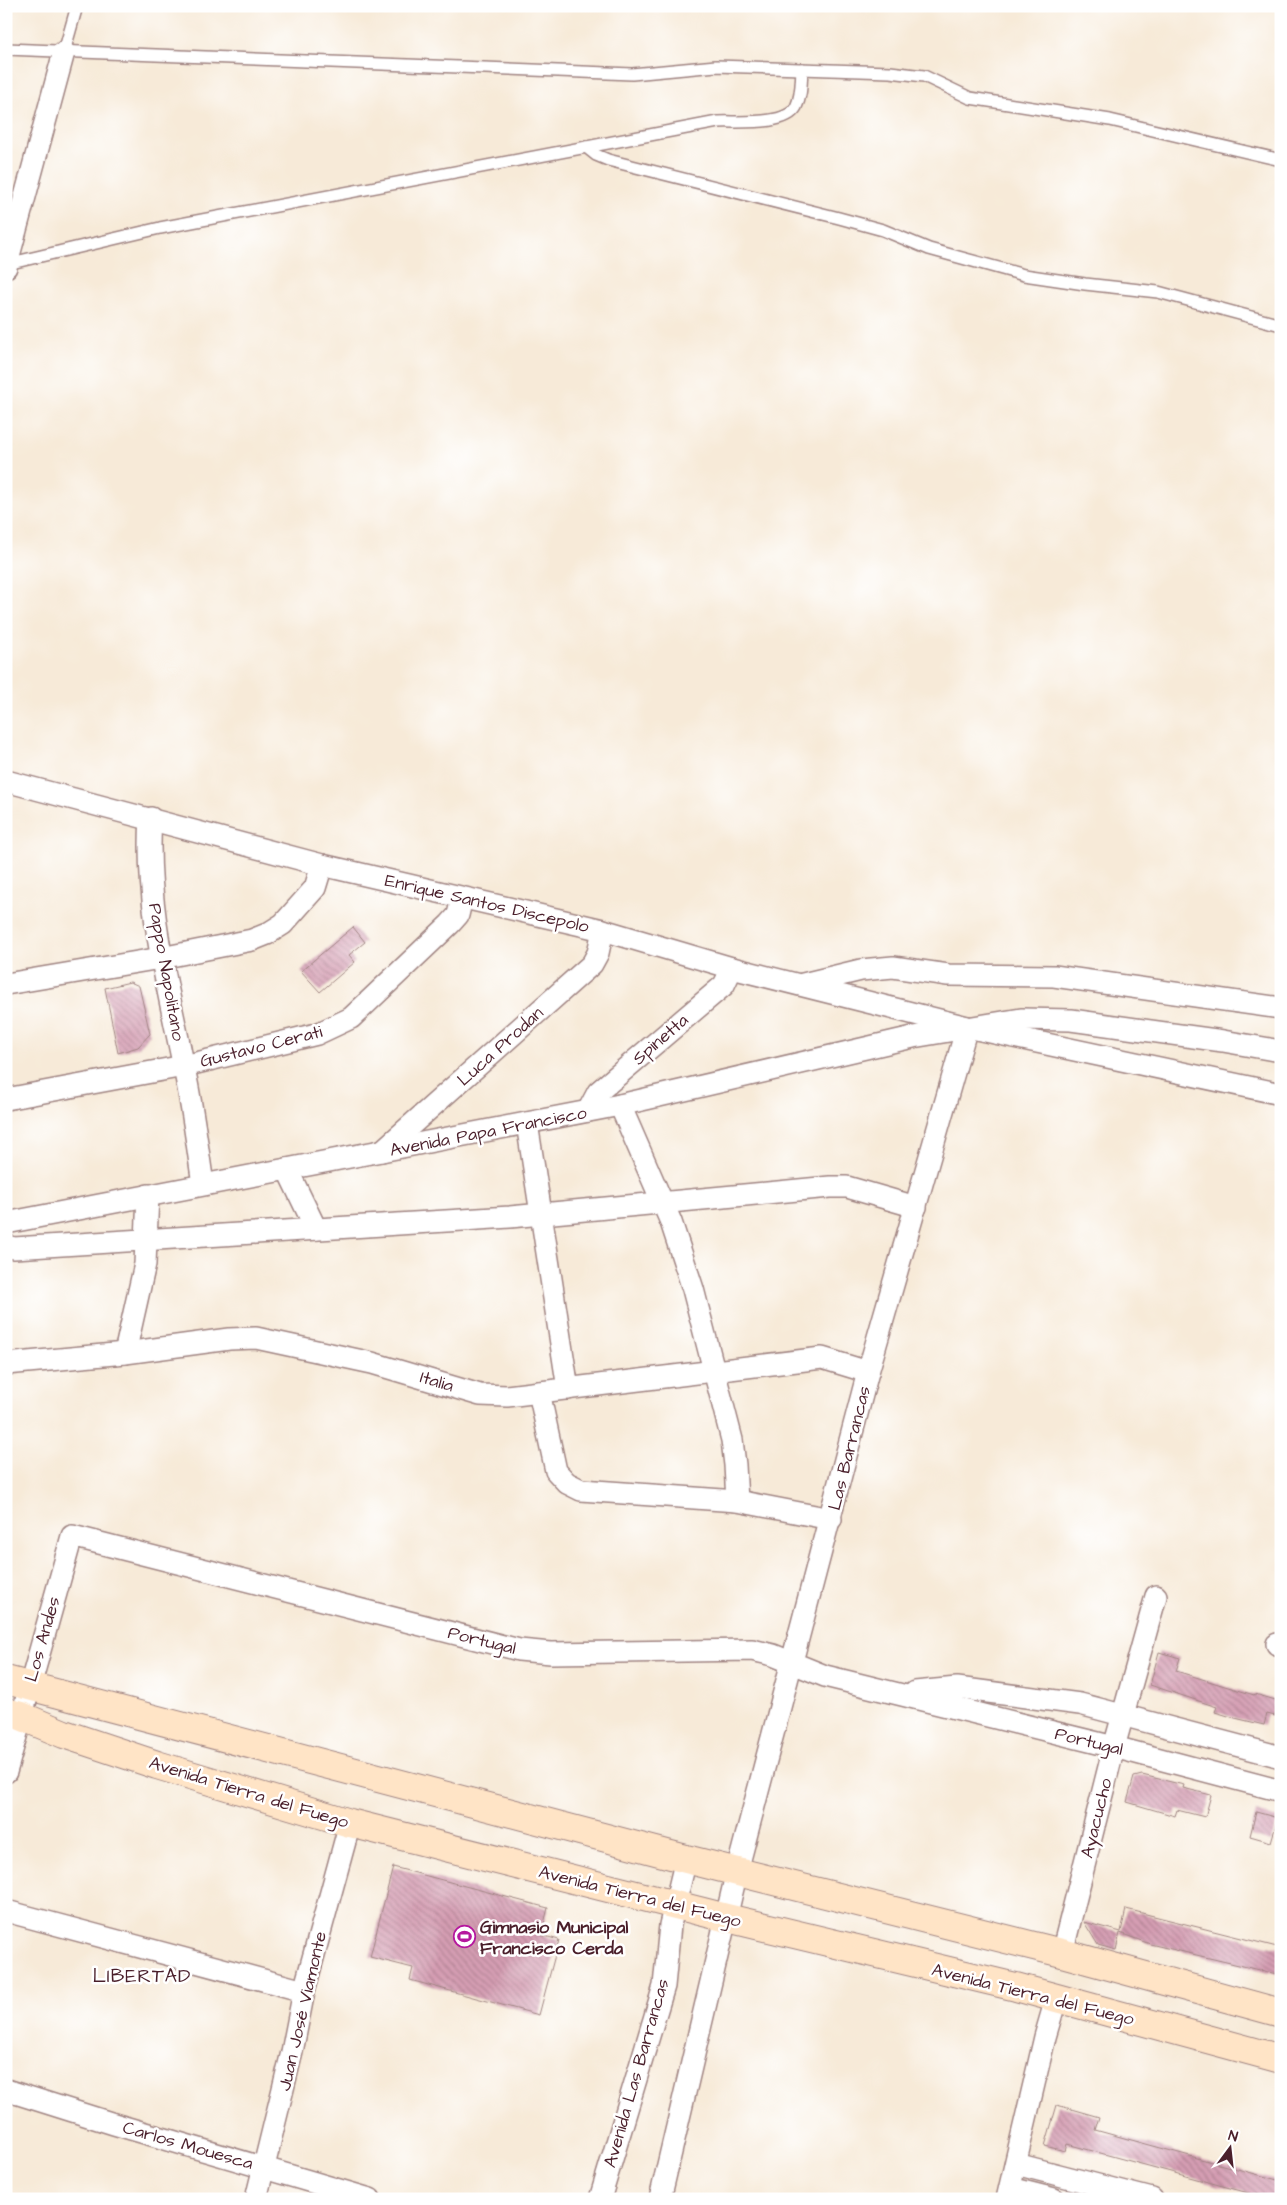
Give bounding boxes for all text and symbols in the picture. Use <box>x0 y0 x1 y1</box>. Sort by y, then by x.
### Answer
street label: Enrique Santos Discepolo <box>382 868 591 939</box>
street label: Pappo Napolitano <box>142 901 191 1043</box>
street label: Luca Prodan <box>452 1001 549 1092</box>
street label: Spinetta <box>627 1008 694 1071</box>
street label: Gustavo Cerati <box>197 1019 325 1074</box>
street label: Avenida Papa Francisco <box>387 1100 589 1163</box>
street label: Italia <box>417 1365 457 1398</box>
street label: Las Barrancas <box>822 1383 877 1513</box>
street label: Los Andes <box>18 1594 67 1685</box>
street label: Portugal <box>445 1620 519 1662</box>
street label: Portugal <box>1052 1721 1126 1763</box>
street label: Avenida Tierra del Fuego <box>146 1750 352 1836</box>
street label: Ayacucho <box>1074 1776 1119 1861</box>
street label: Avenida Tierra del Fuego <box>536 1859 744 1935</box>
place label: Gimnasio Municipal Francisco Cerda <box>480 1915 628 1961</box>
sports icon: Gimnasio Municipal Francisco Cerda <box>452 1925 476 1949</box>
street label: Juan José Viamonte <box>272 1929 333 2093</box>
street label: Avenida Tierra del Fuego <box>929 1957 1137 2033</box>
district label: LIBERTAD <box>93 1963 191 1990</box>
street label: Avenida Las Barrancas <box>598 1976 675 2170</box>
street label: Carlos Mouesca <box>120 2115 256 2176</box>
north arrow <box>1204 2122 1254 2172</box>
text: N <box>1226 2126 1240 2147</box>

